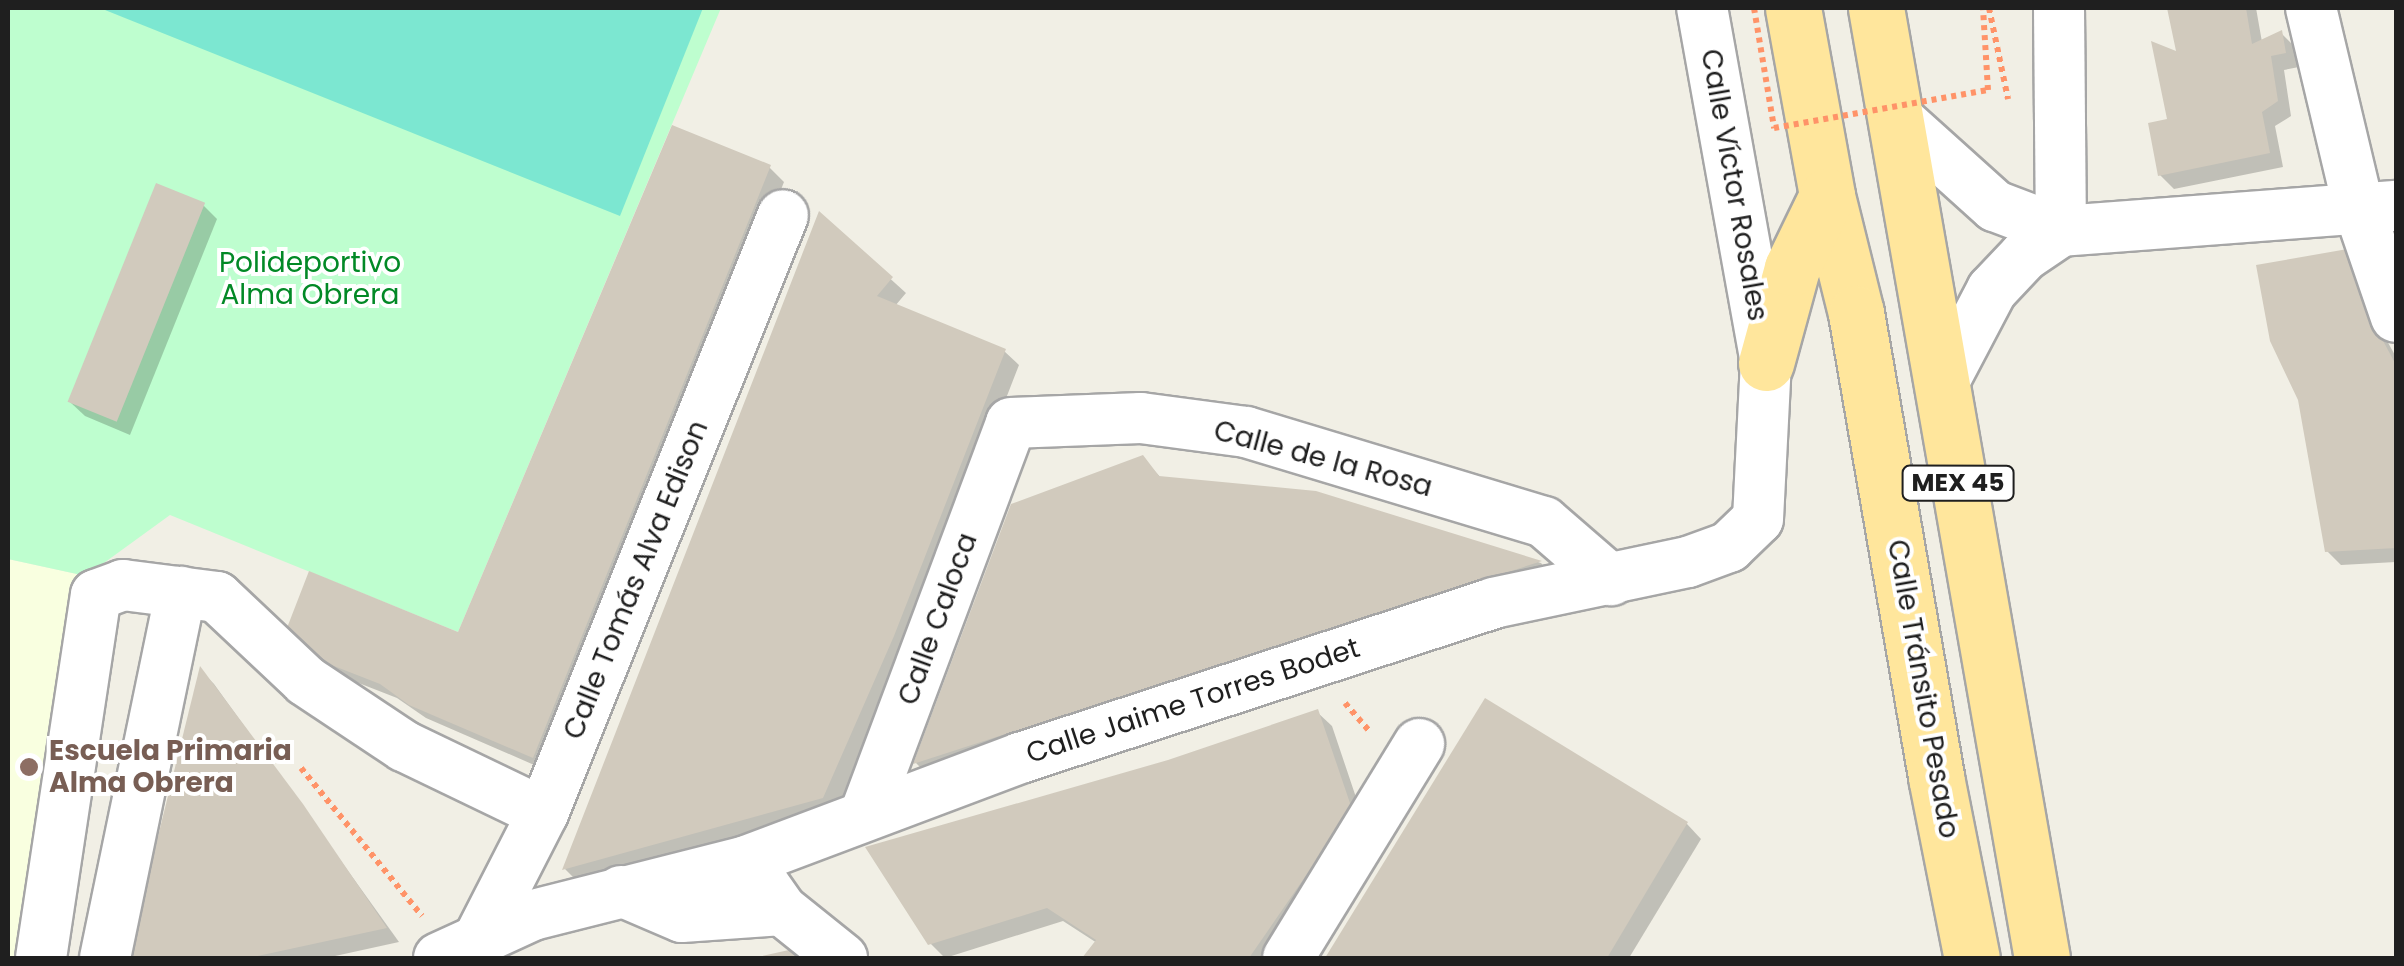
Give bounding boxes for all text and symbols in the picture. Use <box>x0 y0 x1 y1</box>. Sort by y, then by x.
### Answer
street label: Calle Víctor Rosales <box>1694 46 1774 324</box>
park label: Polideportivo Alma Obrera <box>219 246 401 312</box>
street label: Calle de la Rosa <box>1210 414 1436 504</box>
street label: Calle Tomás Alva Edison <box>557 416 715 744</box>
road number: MEX 45 <box>1900 463 2016 503</box>
street label: Calle Caloca <box>891 528 985 710</box>
street label: Calle Tránsito Pesado <box>1880 537 1966 841</box>
street label: Calle Jaime Torres Bodet <box>1022 631 1364 771</box>
place label: Escuela Primaria Alma Obrera <box>49 734 292 800</box>
marker: Escuela Primaria Alma Obrera <box>18 756 40 778</box>

